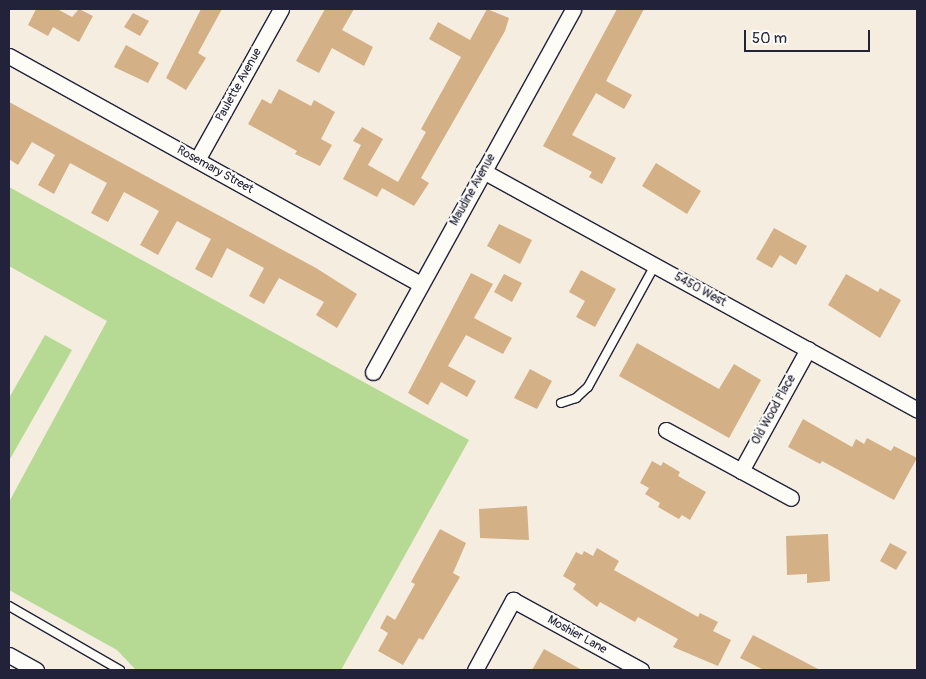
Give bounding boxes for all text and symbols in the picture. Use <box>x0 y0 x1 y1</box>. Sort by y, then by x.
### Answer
scale bar <box>746 20 872 52</box>
text: 50 m <box>752 29 787 48</box>
street label: Paulette Avenue <box>213 46 265 124</box>
street label: Rosemary Street <box>174 143 256 197</box>
street label: Maudine Avenue <box>447 151 499 229</box>
street label: 5450 West <box>672 270 728 310</box>
street label: Old Wood Place <box>749 373 799 447</box>
street label: Moshier Lane <box>545 613 609 657</box>

